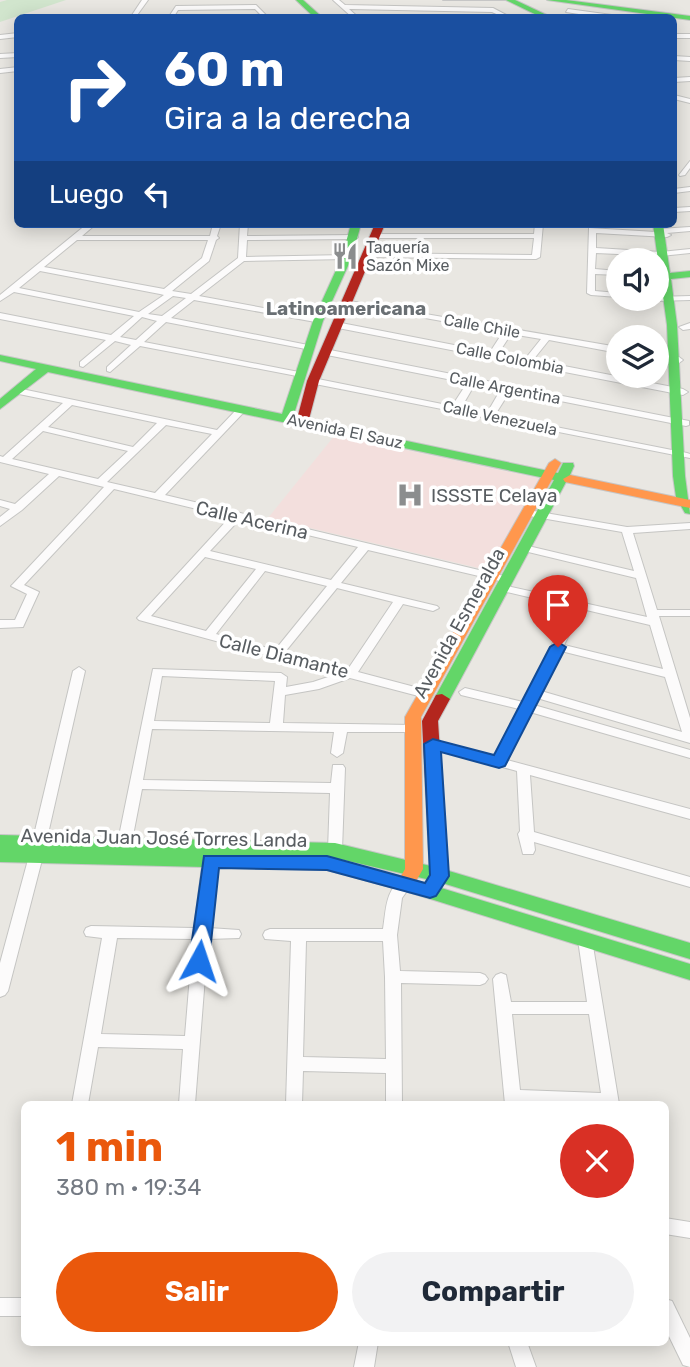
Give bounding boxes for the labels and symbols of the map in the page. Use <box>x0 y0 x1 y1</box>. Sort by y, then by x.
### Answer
place label: Taquería Sazón Mixe <box>366 238 450 275</box>
restaurant icon: Taquería Sazón Mixe <box>330 241 360 271</box>
district label: Latinoamericana <box>266 297 426 320</box>
street label: Calle Chile <box>442 310 522 342</box>
street label: Calle Colombia <box>454 338 566 378</box>
street label: Calle Argentina <box>448 368 562 408</box>
street label: Calle Venezuela <box>441 397 559 439</box>
street label: Avenida El Sauz <box>285 409 405 453</box>
hospital icon: ISSSTE Celaya <box>395 480 425 510</box>
place label: ISSSTE Celaya <box>431 484 557 507</box>
street label: Calle Acerina <box>194 496 310 544</box>
street label: Avenida Esmeralda <box>408 544 510 702</box>
pin <box>528 575 588 647</box>
street label: Calle Diamante <box>217 629 351 683</box>
street label: Avenida Juan José Torres Landa <box>20 824 308 852</box>
position arrow <box>162 924 236 998</box>

